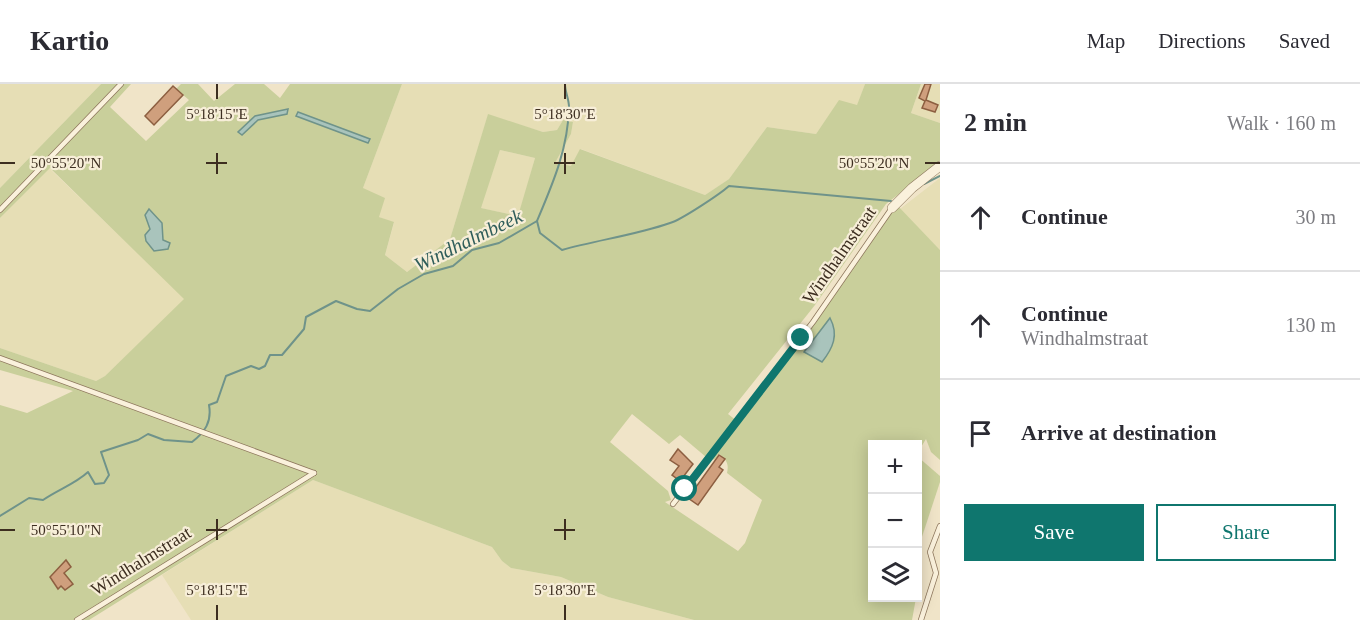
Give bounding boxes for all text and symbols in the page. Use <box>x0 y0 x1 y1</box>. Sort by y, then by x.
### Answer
text: Kartio <box>30 25 109 56</box>
text: Map <box>1087 29 1125 53</box>
text: Directions <box>1158 29 1246 53</box>
text: Saved <box>1279 29 1330 53</box>
text: 5°18'15"E <box>186 106 248 122</box>
text: 5°18'30"E <box>534 106 596 122</box>
text: 2 min <box>964 108 1027 137</box>
text: Walk · 160 m <box>1227 112 1336 134</box>
text: 50°55'20"N <box>31 155 101 171</box>
text: 50°55'20"N <box>839 155 909 171</box>
icon: ahead <box>964 201 997 234</box>
street label: Windhalmstraat <box>798 202 880 308</box>
water label: Windhalmbeek <box>410 204 527 276</box>
text: Continue <box>1021 204 1108 229</box>
text: 30 m <box>1295 206 1336 228</box>
text: Continue <box>1021 301 1108 326</box>
icon: ahead <box>964 309 997 342</box>
text: 130 m <box>1285 314 1336 336</box>
route end <box>787 324 813 350</box>
text: Windhalmstraat <box>1021 327 1148 349</box>
icon: arrive <box>964 417 997 450</box>
text: Arrive at destination <box>1021 420 1217 445</box>
map controls <box>868 440 922 602</box>
button: + <box>868 440 922 494</box>
route start <box>671 475 697 501</box>
button: − <box>868 494 922 548</box>
button: Save <box>964 504 1144 561</box>
button: Share <box>1156 504 1336 561</box>
text: 50°55'10"N <box>31 522 101 538</box>
street label: Windhalmstraat <box>87 522 195 600</box>
button: layers <box>868 548 922 602</box>
text: 5°18'15"E <box>186 582 248 598</box>
text: 5°18'30"E <box>534 582 596 598</box>

